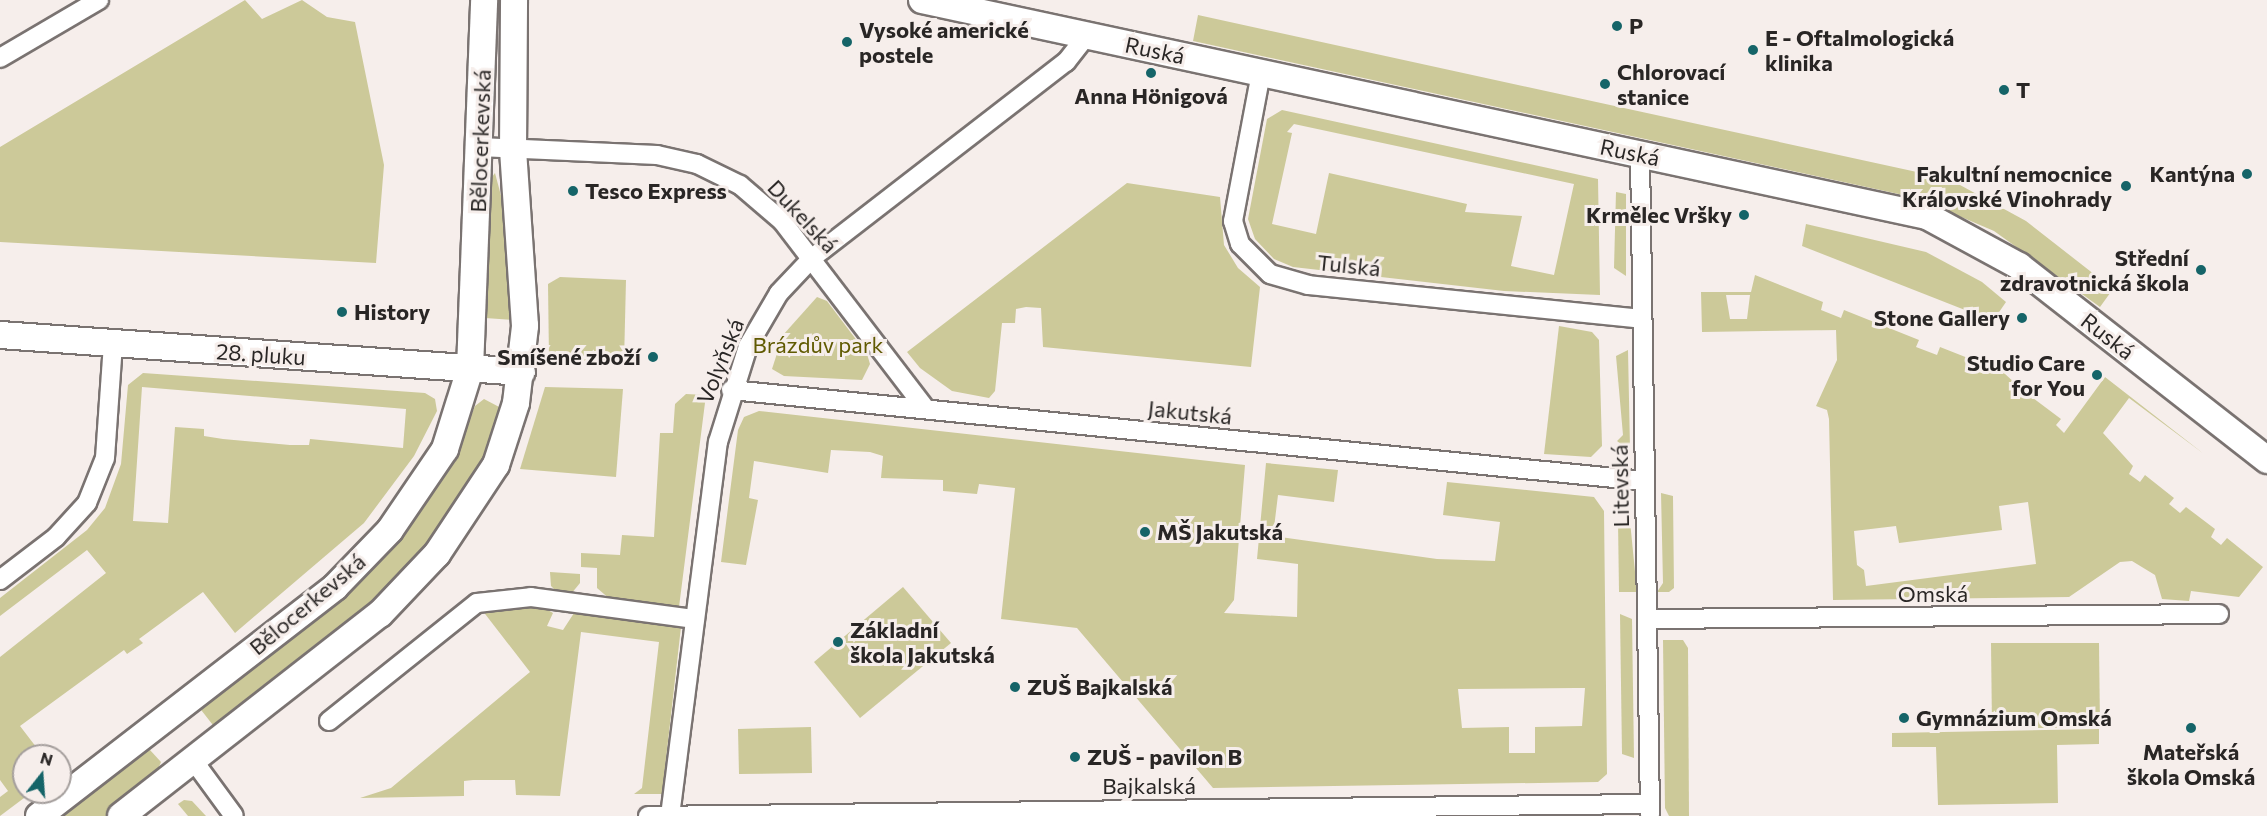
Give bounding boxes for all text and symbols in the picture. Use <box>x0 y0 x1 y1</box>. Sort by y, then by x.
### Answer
place label: P <box>1629 13 1643 39</box>
place label: Vysoké americké postele <box>859 16 1029 68</box>
marker: P <box>1610 19 1624 33</box>
place label: E - Oftalmologická klinika <box>1765 24 1954 76</box>
street label: Ruská <box>1123 31 1187 69</box>
marker: Vysoké americké postele <box>840 35 854 49</box>
marker: E - Oftalmologická klinika <box>1746 43 1760 57</box>
place label: Chlorovací stanice <box>1617 58 1725 110</box>
marker: Anna Hӧnigová <box>1144 66 1158 80</box>
street label: Bělocerkevská <box>464 69 496 213</box>
marker: Chlorovací stanice <box>1598 77 1612 91</box>
place label: T <box>2016 77 2030 103</box>
place label: Anna Hӧnigová <box>1074 83 1228 109</box>
marker: T <box>1997 83 2011 97</box>
street label: Ruská <box>1598 133 1662 171</box>
place label: Fakultní nemocnice Královské Vinohrady <box>1902 160 2112 212</box>
place label: Kantýna <box>2150 161 2235 187</box>
marker: Kantýna <box>2240 167 2254 181</box>
street label: Dukelská <box>763 174 843 258</box>
marker: Fakultní nemocnice Královské Vinohrady <box>2117 177 2135 195</box>
place label: Tesco Express <box>585 178 727 204</box>
marker: Tesco Express <box>566 184 580 198</box>
place label: Krmělec Vršky <box>1586 202 1732 228</box>
marker: Krmělec Vršky <box>1737 208 1751 222</box>
place label: Střední zdravotnická škola <box>2000 244 2189 296</box>
street label: Tulská <box>1316 249 1382 281</box>
marker: Střední zdravotnická škola <box>2194 263 2208 277</box>
place label: History <box>354 299 430 325</box>
marker: History <box>335 305 349 319</box>
place label: Stone Gallery <box>1874 305 2010 331</box>
street label: Ruská <box>2076 307 2140 365</box>
marker: Stone Gallery <box>2015 311 2029 325</box>
street label: Volyňská <box>691 315 749 407</box>
park label: Brázdův park <box>753 332 883 358</box>
street label: 28. pluku <box>215 338 307 370</box>
place label: Smíšené zboží <box>497 344 641 370</box>
place label: Studio Care for You <box>1967 349 2085 400</box>
marker: Smíšené zboží <box>646 350 660 364</box>
marker: Studio Care for You <box>2090 368 2104 382</box>
street label: Jakutská <box>1147 394 1233 430</box>
street label: Litevská <box>1606 444 1634 528</box>
place label: MŠ Jakutská <box>1157 519 1283 545</box>
marker: MŠ Jakutská <box>1138 525 1152 539</box>
street label: Bělocerkevská <box>244 548 370 660</box>
street label: Omská <box>1898 581 1968 607</box>
place label: Základní škola Jakutská <box>850 616 995 668</box>
marker: Základní škola Jakutská <box>831 635 845 649</box>
place label: ZUŠ Bajkalská <box>1027 674 1172 700</box>
marker: ZUŠ Bajkalská <box>1008 680 1022 694</box>
place label: Gymnázium Omská <box>1916 705 2112 731</box>
marker: Gymnázium Omská <box>1897 711 1911 725</box>
marker: Mateřská škola Omská <box>2184 721 2198 735</box>
place label: Mateřská škola Omská <box>2127 738 2255 790</box>
north arrow <box>12 744 72 804</box>
place label: ZUŠ - pavilon B <box>1087 744 1242 770</box>
text: N <box>38 747 55 769</box>
marker: ZUŠ - pavilon B <box>1068 750 1082 764</box>
street label: Bajkalská <box>1102 773 1196 799</box>

